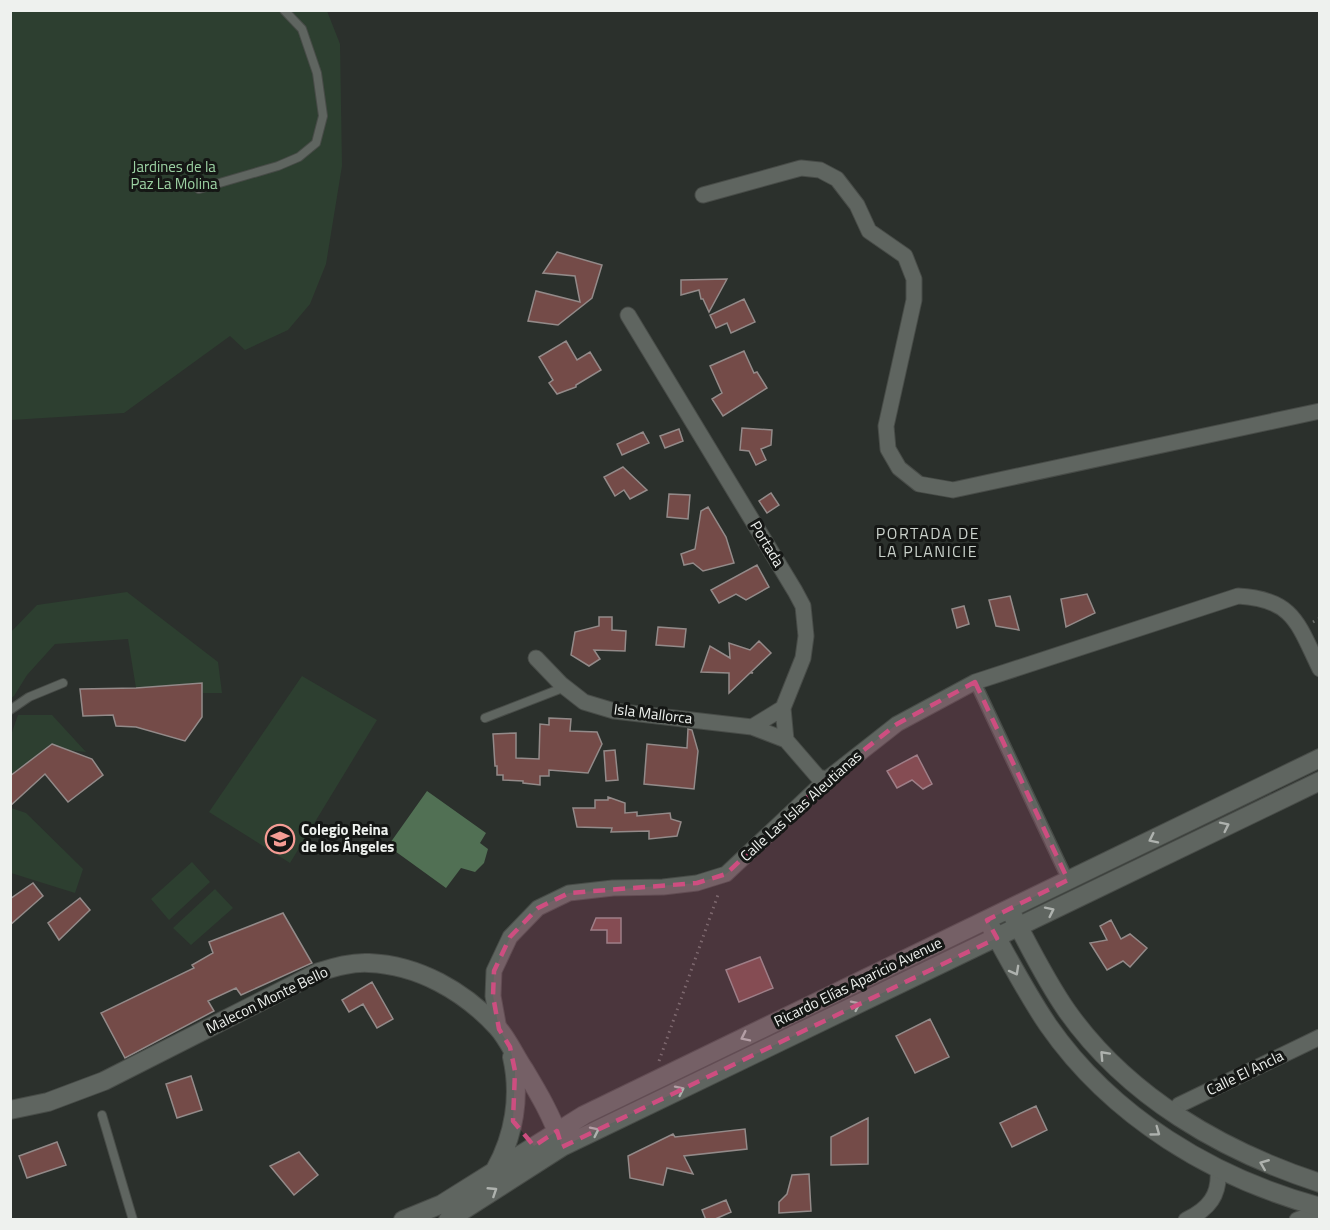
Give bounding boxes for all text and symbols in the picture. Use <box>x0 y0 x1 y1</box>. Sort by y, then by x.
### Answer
park label: Jardines de la Paz La Molina <box>130 155 218 195</box>
street label: Portada <box>745 516 790 572</box>
district label: PORTADA DE LA PLANICIE <box>876 521 980 563</box>
street label: Isla Mallorca <box>612 697 694 730</box>
street label: Calle Las Islas Aleutianas <box>735 745 867 867</box>
place label: Colegio Reina de los Ángeles <box>301 818 394 858</box>
one-way arrow <box>1219 821 1230 833</box>
school or university icon: Colegio Reina de los Ángeles <box>264 823 296 855</box>
one-way arrow <box>1149 831 1160 843</box>
one-way arrow <box>1044 907 1055 919</box>
street label: Ricardo Elías Aparicio Avenue <box>770 931 946 1032</box>
street label: Malecon Monte Bello <box>202 960 332 1039</box>
one-way arrow <box>1008 965 1020 975</box>
one-way arrow <box>849 1001 860 1013</box>
one-way arrow <box>741 1029 752 1041</box>
street label: Calle El Ancla <box>1202 1044 1288 1101</box>
one-way arrow <box>1100 1051 1111 1062</box>
one-way arrow <box>674 1086 685 1098</box>
one-way arrow <box>1150 1125 1161 1136</box>
one-way arrow <box>588 1127 599 1139</box>
one-way arrow <box>1260 1159 1271 1171</box>
one-way arrow <box>487 1187 497 1199</box>

